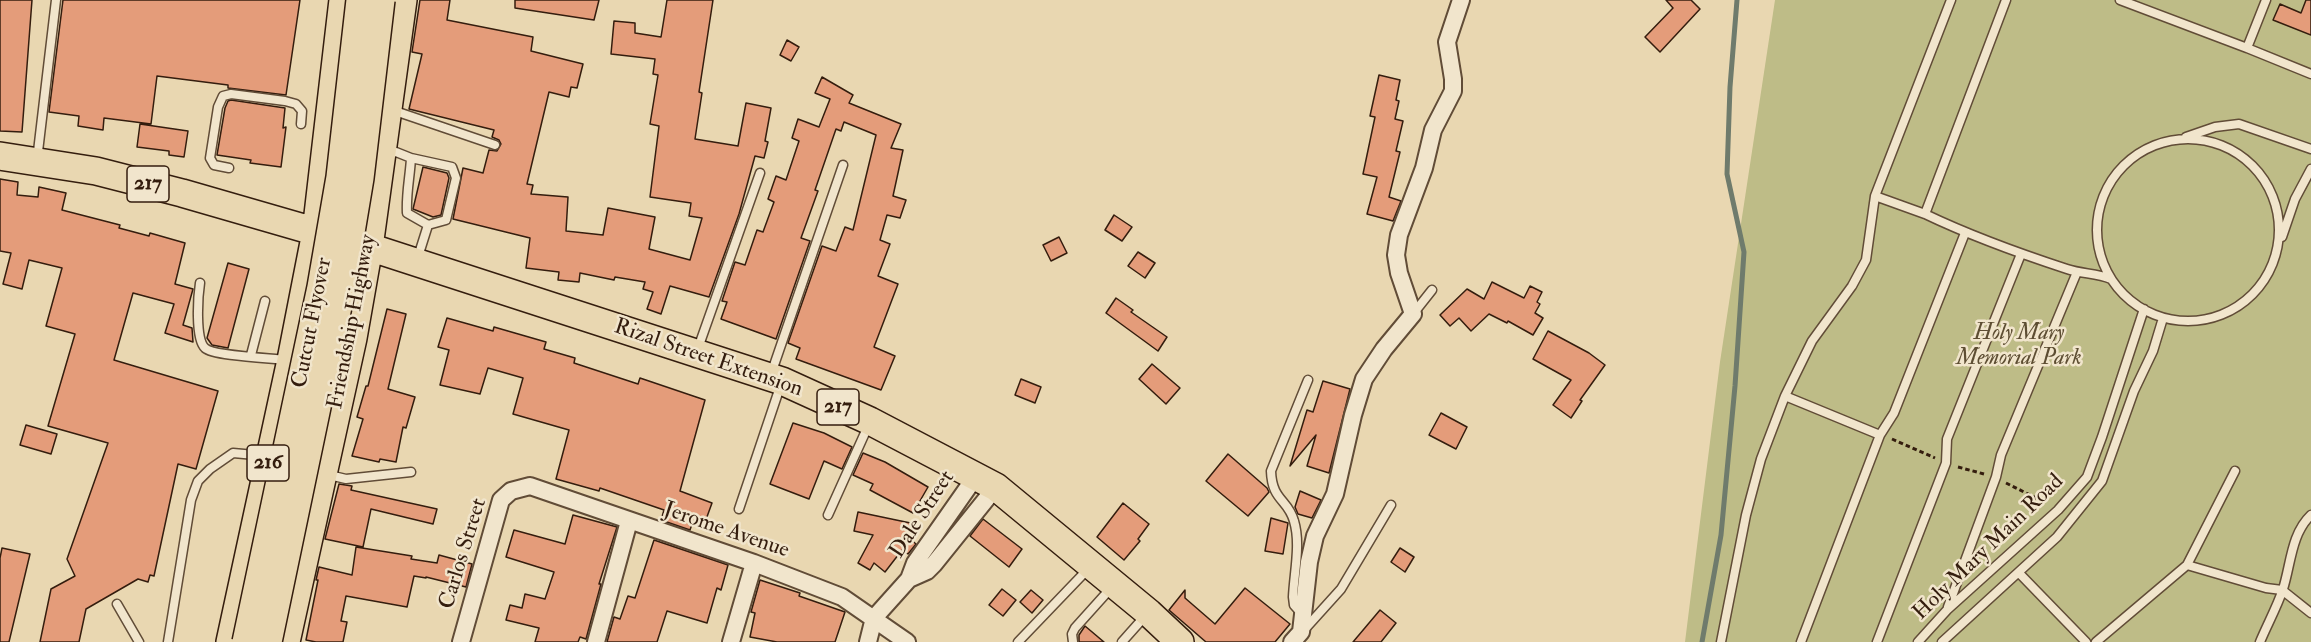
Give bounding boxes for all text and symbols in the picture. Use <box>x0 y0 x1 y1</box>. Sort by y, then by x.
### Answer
road number: 217 <box>127 166 169 202</box>
street label: Friendship Highway <box>323 233 383 411</box>
street label: Cutcut Flyover <box>287 256 339 390</box>
street label: Rizal Street Extension <box>610 314 806 404</box>
park label: Holy Mary Memorial Park <box>1956 321 2082 372</box>
road number: 217 <box>817 389 859 425</box>
road number: 216 <box>247 445 289 481</box>
street label: Dale Street <box>885 466 961 564</box>
street label: Holy Mary Main Road <box>1908 469 2070 627</box>
street label: Carlos Street <box>435 495 493 613</box>
street label: Jerome Avenue <box>660 497 792 565</box>

